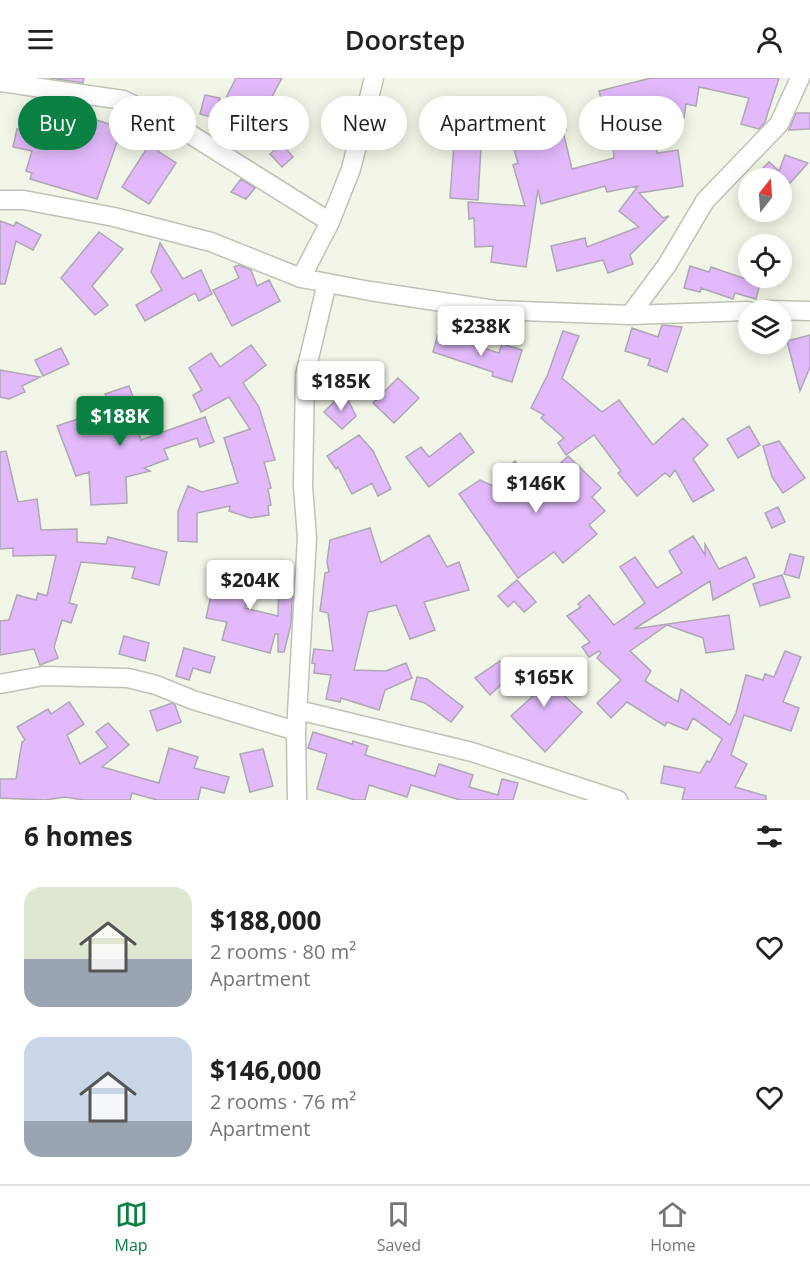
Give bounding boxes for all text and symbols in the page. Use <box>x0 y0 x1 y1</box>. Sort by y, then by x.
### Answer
text: Doorstep <box>345 21 465 58</box>
icon: menu <box>24 23 57 56</box>
icon: person <box>753 23 786 56</box>
chip: Buy <box>18 96 97 150</box>
chip: Rent <box>109 96 196 150</box>
chip: Filters <box>208 96 309 150</box>
chip: New <box>321 96 407 150</box>
chip: Apartment <box>419 96 567 150</box>
chip: House <box>579 96 684 150</box>
north arrow <box>738 168 792 222</box>
map controls <box>738 168 792 354</box>
button: locate <box>738 234 792 288</box>
button: layers <box>738 300 792 354</box>
pin: $238K <box>439 306 523 357</box>
text: $238K <box>451 312 511 339</box>
pin: $185K <box>299 361 383 412</box>
text: $185K <box>311 367 371 394</box>
pin: $188K <box>78 396 162 447</box>
text: $188K <box>90 402 150 429</box>
pin: $146K <box>494 463 578 514</box>
text: $146K <box>506 469 566 496</box>
pin: $204K <box>208 560 292 611</box>
text: $204K <box>220 566 280 593</box>
pin: $165K <box>502 657 586 708</box>
text: $165K <box>514 663 574 690</box>
text: 6 homes <box>24 818 133 854</box>
icon: filters <box>753 820 786 853</box>
text: $188,000 <box>210 902 321 938</box>
icon: home <box>72 911 144 983</box>
icon: heart <box>753 931 786 964</box>
text: 2 rooms · 80 m² <box>210 938 356 965</box>
text: Apartment <box>210 965 310 992</box>
text: $146,000 <box>210 1052 321 1088</box>
icon: home <box>72 1061 144 1133</box>
icon: heart <box>753 1081 786 1114</box>
text: 2 rooms · 76 m² <box>210 1088 356 1115</box>
text: Apartment <box>210 1115 310 1142</box>
tab: Map <box>115 1198 148 1256</box>
tab: Saved <box>377 1198 421 1256</box>
tab: Home <box>650 1198 695 1256</box>

